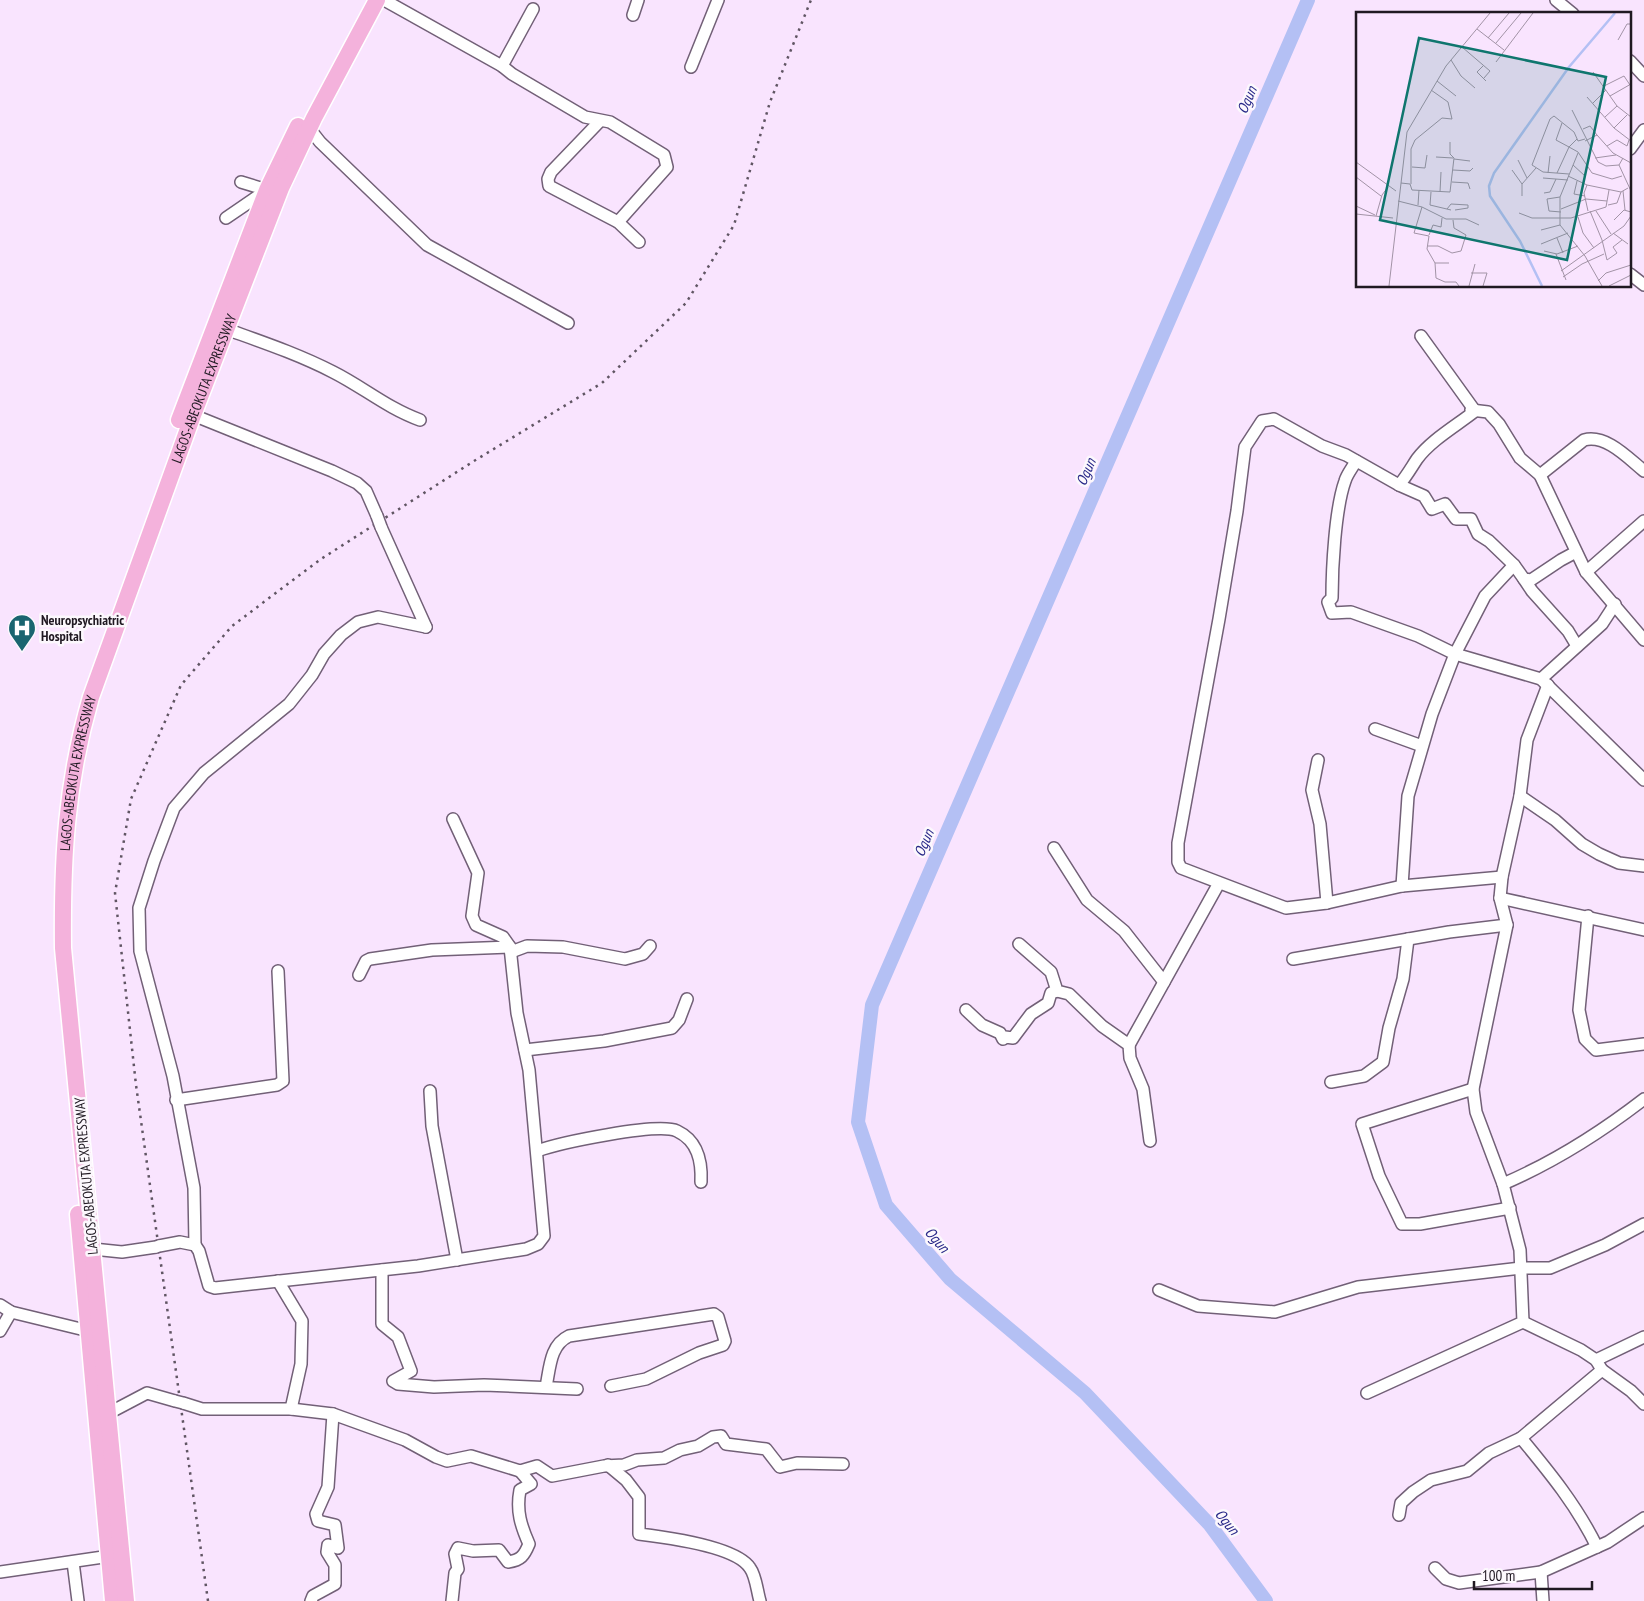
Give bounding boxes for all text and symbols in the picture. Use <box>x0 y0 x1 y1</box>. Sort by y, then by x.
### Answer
inset map <box>1356 12 1632 288</box>
water label: Ogun <box>1232 82 1261 116</box>
street label: LAGOS-ABEOKUTA EXPRESSWAY <box>167 311 240 465</box>
water label: Ogun <box>1071 454 1100 488</box>
place label: Neuropsychiatric Hospital <box>41 611 124 645</box>
hospital icon: Neuropsychiatric Hospital <box>7 613 37 652</box>
street label: LAGOS-ABEOKUTA EXPRESSWAY <box>56 693 100 852</box>
water label: Ogun <box>909 825 938 859</box>
street label: LAGOS-ABEOKUTA EXPRESSWAY <box>70 1096 102 1255</box>
water label: Ogun <box>921 1223 955 1257</box>
water label: Ogun <box>1211 1505 1244 1540</box>
scale bar <box>1474 1558 1592 1590</box>
text: 100 m <box>1482 1566 1515 1585</box>

